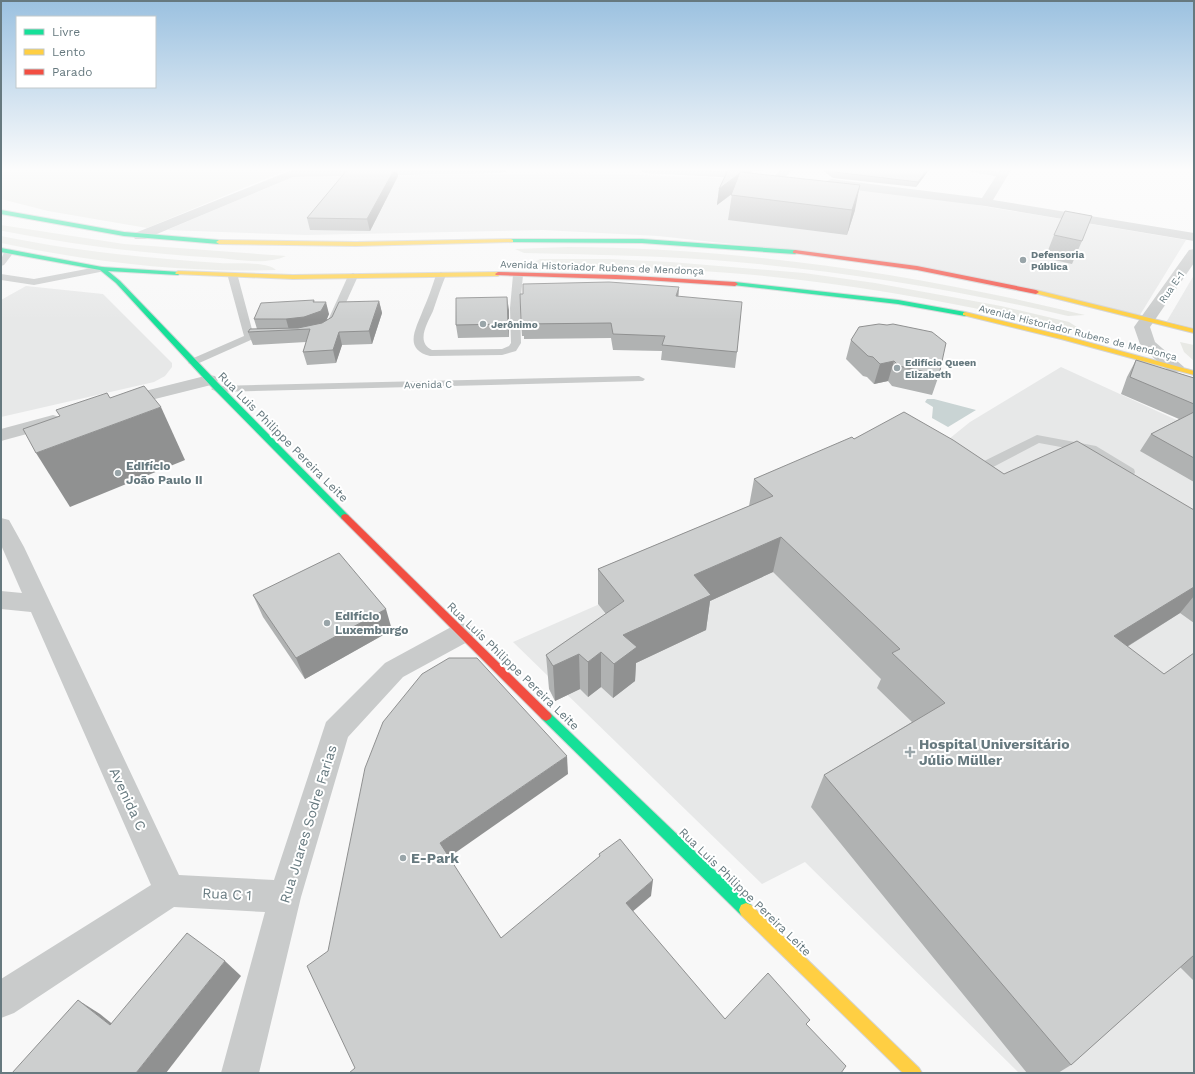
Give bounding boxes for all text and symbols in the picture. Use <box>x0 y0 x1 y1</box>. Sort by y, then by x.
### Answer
legend <box>16 16 156 88</box>
text: Livre <box>52 25 80 39</box>
text: Lento <box>52 45 86 59</box>
text: Parado <box>52 65 92 79</box>
place label: Defensoria Pública <box>1031 249 1085 272</box>
marker: Defensoria Pública <box>1018 255 1028 265</box>
street label: Avenida Historiador Rubens de Mendonça <box>500 258 704 277</box>
street label: Rua E-1 <box>1157 269 1186 305</box>
street label: Avenida Historiador Rubens de Mendonça <box>978 302 1178 363</box>
marker: Jerônimo <box>478 319 488 329</box>
place label: Jerônimo <box>491 319 538 330</box>
place label: Edifício Queen Elizabeth <box>905 357 976 380</box>
marker: Edifício Queen Elizabeth <box>892 363 902 373</box>
street label: Rua Luis Philippe Pereira Leite <box>215 369 351 505</box>
street label: Avenida C <box>404 379 452 390</box>
place label: Edifício João Paulo II <box>126 459 203 487</box>
marker: Edifício João Paulo II <box>113 468 123 478</box>
street label: Rua Luis Philippe Pereira Leite <box>444 599 582 733</box>
place label: Edifício Luxemburgo <box>335 609 409 637</box>
marker: Edifício Luxemburgo <box>322 618 332 628</box>
place label: Hospital Universitário Júlio Müller <box>919 736 1070 768</box>
street label: Rua Juares Sodre Farias <box>276 743 340 905</box>
marker: Hospital Universitário Júlio Müller <box>904 746 916 758</box>
street label: Avenida C <box>107 765 149 833</box>
street label: Rua Luis Philippe Pereira Leite <box>676 825 814 959</box>
place label: E-Park <box>411 850 459 866</box>
marker: E-Park <box>398 853 408 863</box>
street label: Rua C 1 <box>202 885 252 903</box>

